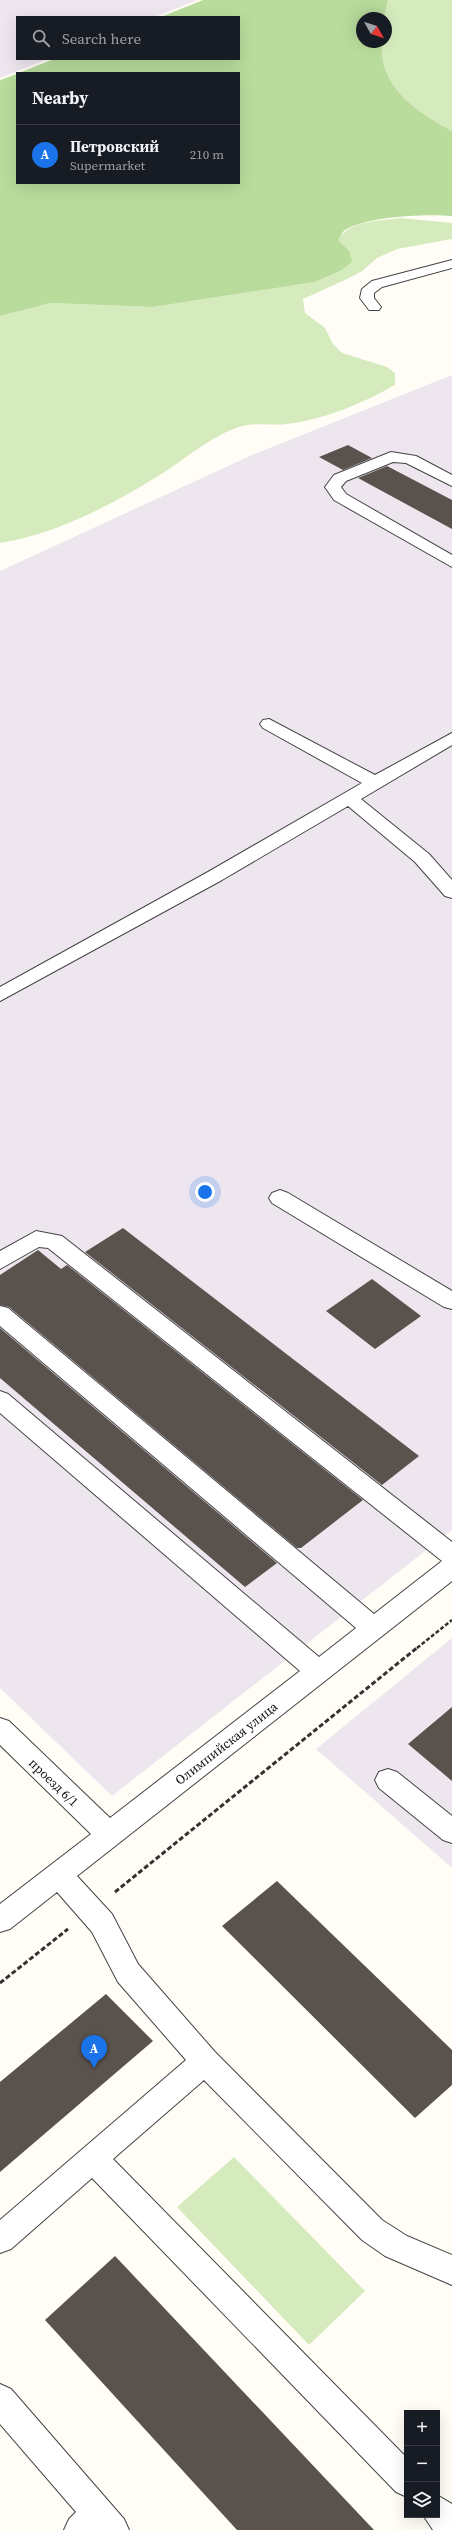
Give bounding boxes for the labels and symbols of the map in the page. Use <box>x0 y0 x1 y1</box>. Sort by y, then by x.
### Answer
north arrow <box>356 12 392 48</box>
your location <box>195 1182 215 1202</box>
street label: Олимпийская улица <box>172 1698 281 1789</box>
street label: проезд 6/1 <box>25 1754 82 1810</box>
pin: A <box>81 2035 107 2068</box>

